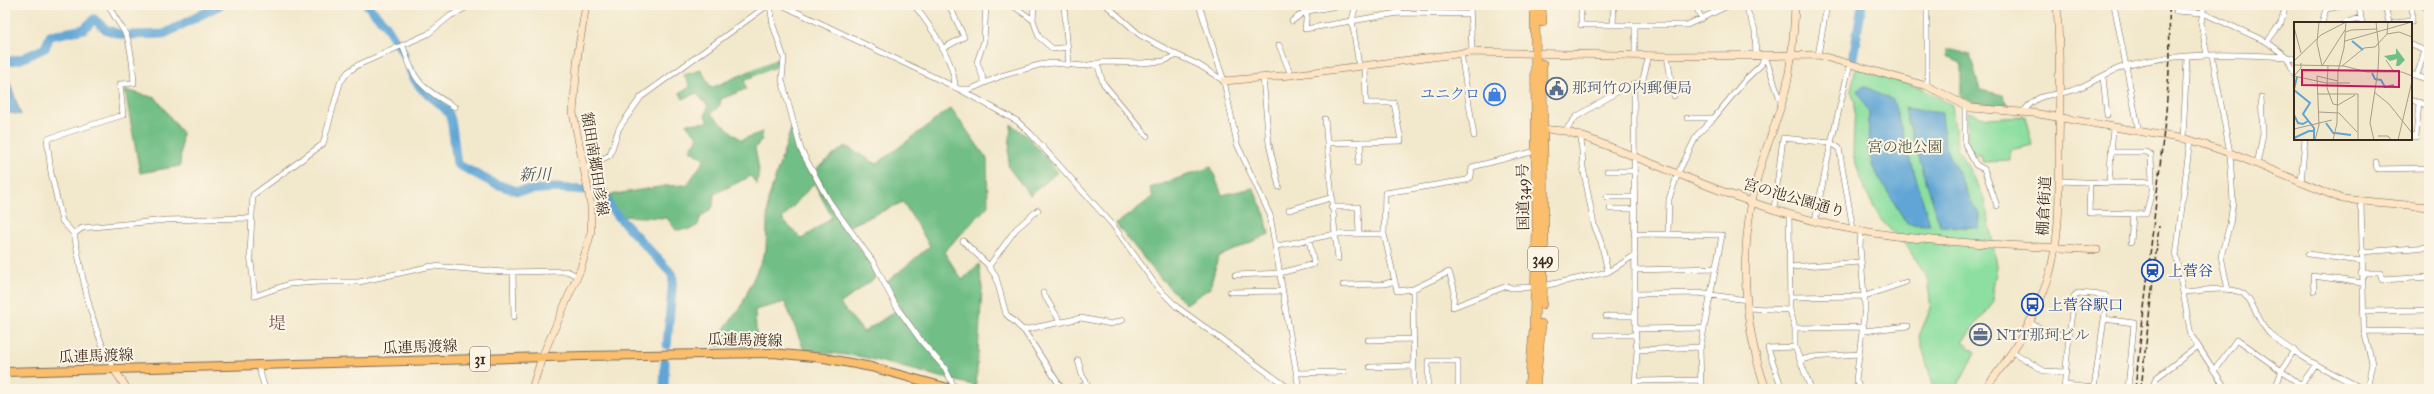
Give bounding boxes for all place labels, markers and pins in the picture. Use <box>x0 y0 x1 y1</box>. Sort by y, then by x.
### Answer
public building icon: 那珂竹の内郵便局 <box>1543 75 1569 101</box>
place label: 那珂竹の内郵便局 <box>1572 79 1692 97</box>
shop icon: ユニクロ <box>1482 81 1508 107</box>
place label: ユニクロ <box>1420 85 1480 103</box>
station icon: 上菅谷 <box>2139 258 2165 284</box>
place label: 上菅谷 <box>2168 262 2213 280</box>
bus stop icon: 上菅谷駅口 <box>2020 292 2046 318</box>
place label: 上菅谷駅口 <box>2048 296 2123 314</box>
office icon: NTT那珂ビル <box>1967 322 1993 348</box>
place label: NTT那珂ビル <box>1996 326 2089 344</box>

